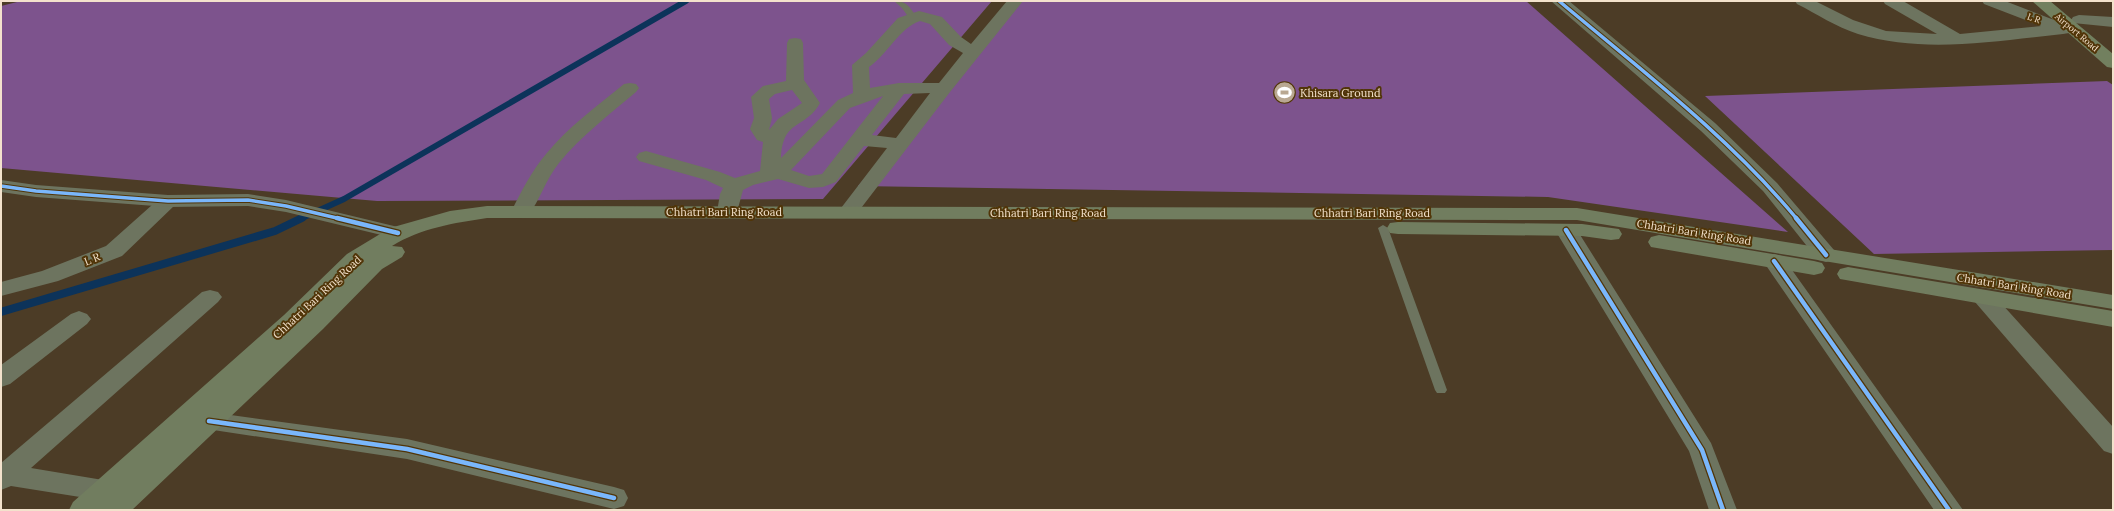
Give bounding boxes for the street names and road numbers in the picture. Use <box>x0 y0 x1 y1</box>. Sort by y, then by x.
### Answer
street label: Airport Road <box>2052 10 2101 54</box>
street label: L R <box>2026 11 2042 26</box>
street label: Chhatri Bari Ring Road <box>666 205 782 219</box>
street label: Chhatri Bari Ring Road <box>990 206 1106 220</box>
street label: Chhatri Bari Ring Road <box>1314 206 1430 220</box>
street label: Chhatri Bari Ring Road <box>1636 216 1753 248</box>
street label: L R <box>82 249 102 269</box>
street label: Chhatri Bari Ring Road <box>270 252 364 342</box>
street label: Chhatri Bari Ring Road <box>1956 270 2073 302</box>

